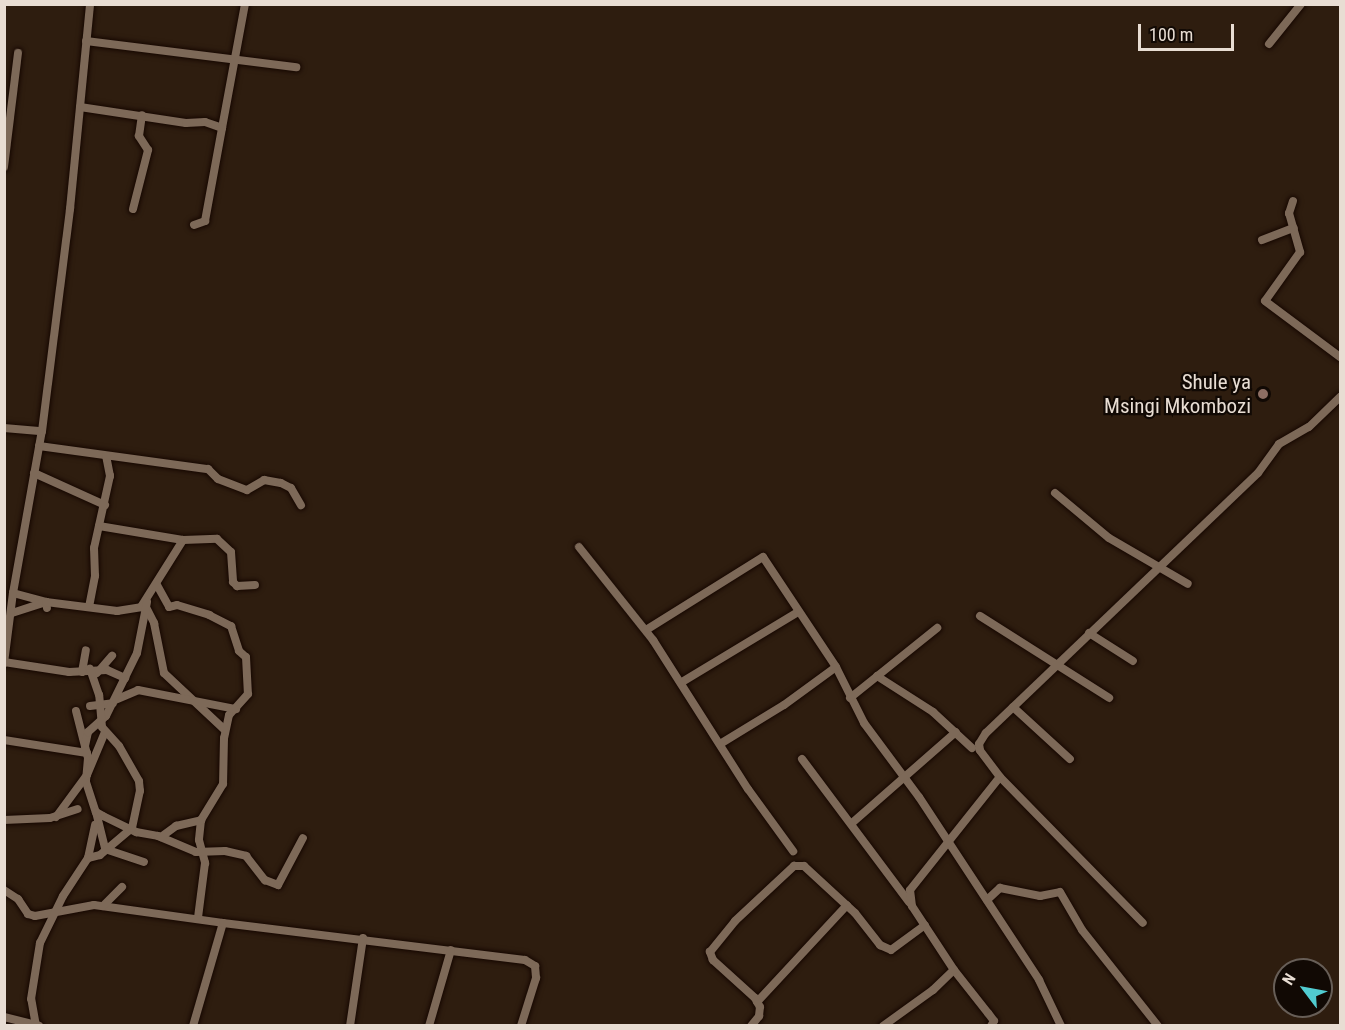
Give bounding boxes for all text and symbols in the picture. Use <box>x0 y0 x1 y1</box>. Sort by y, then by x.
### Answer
scale bar <box>1141 12 1237 50</box>
text: 100 m <box>1149 24 1193 45</box>
place label: Shule ya Msingi Mkombozi <box>1104 369 1251 419</box>
marker: Shule ya Msingi Mkombozi <box>1256 387 1270 401</box>
north arrow <box>1273 958 1333 1018</box>
text: N <box>1278 970 1300 988</box>

